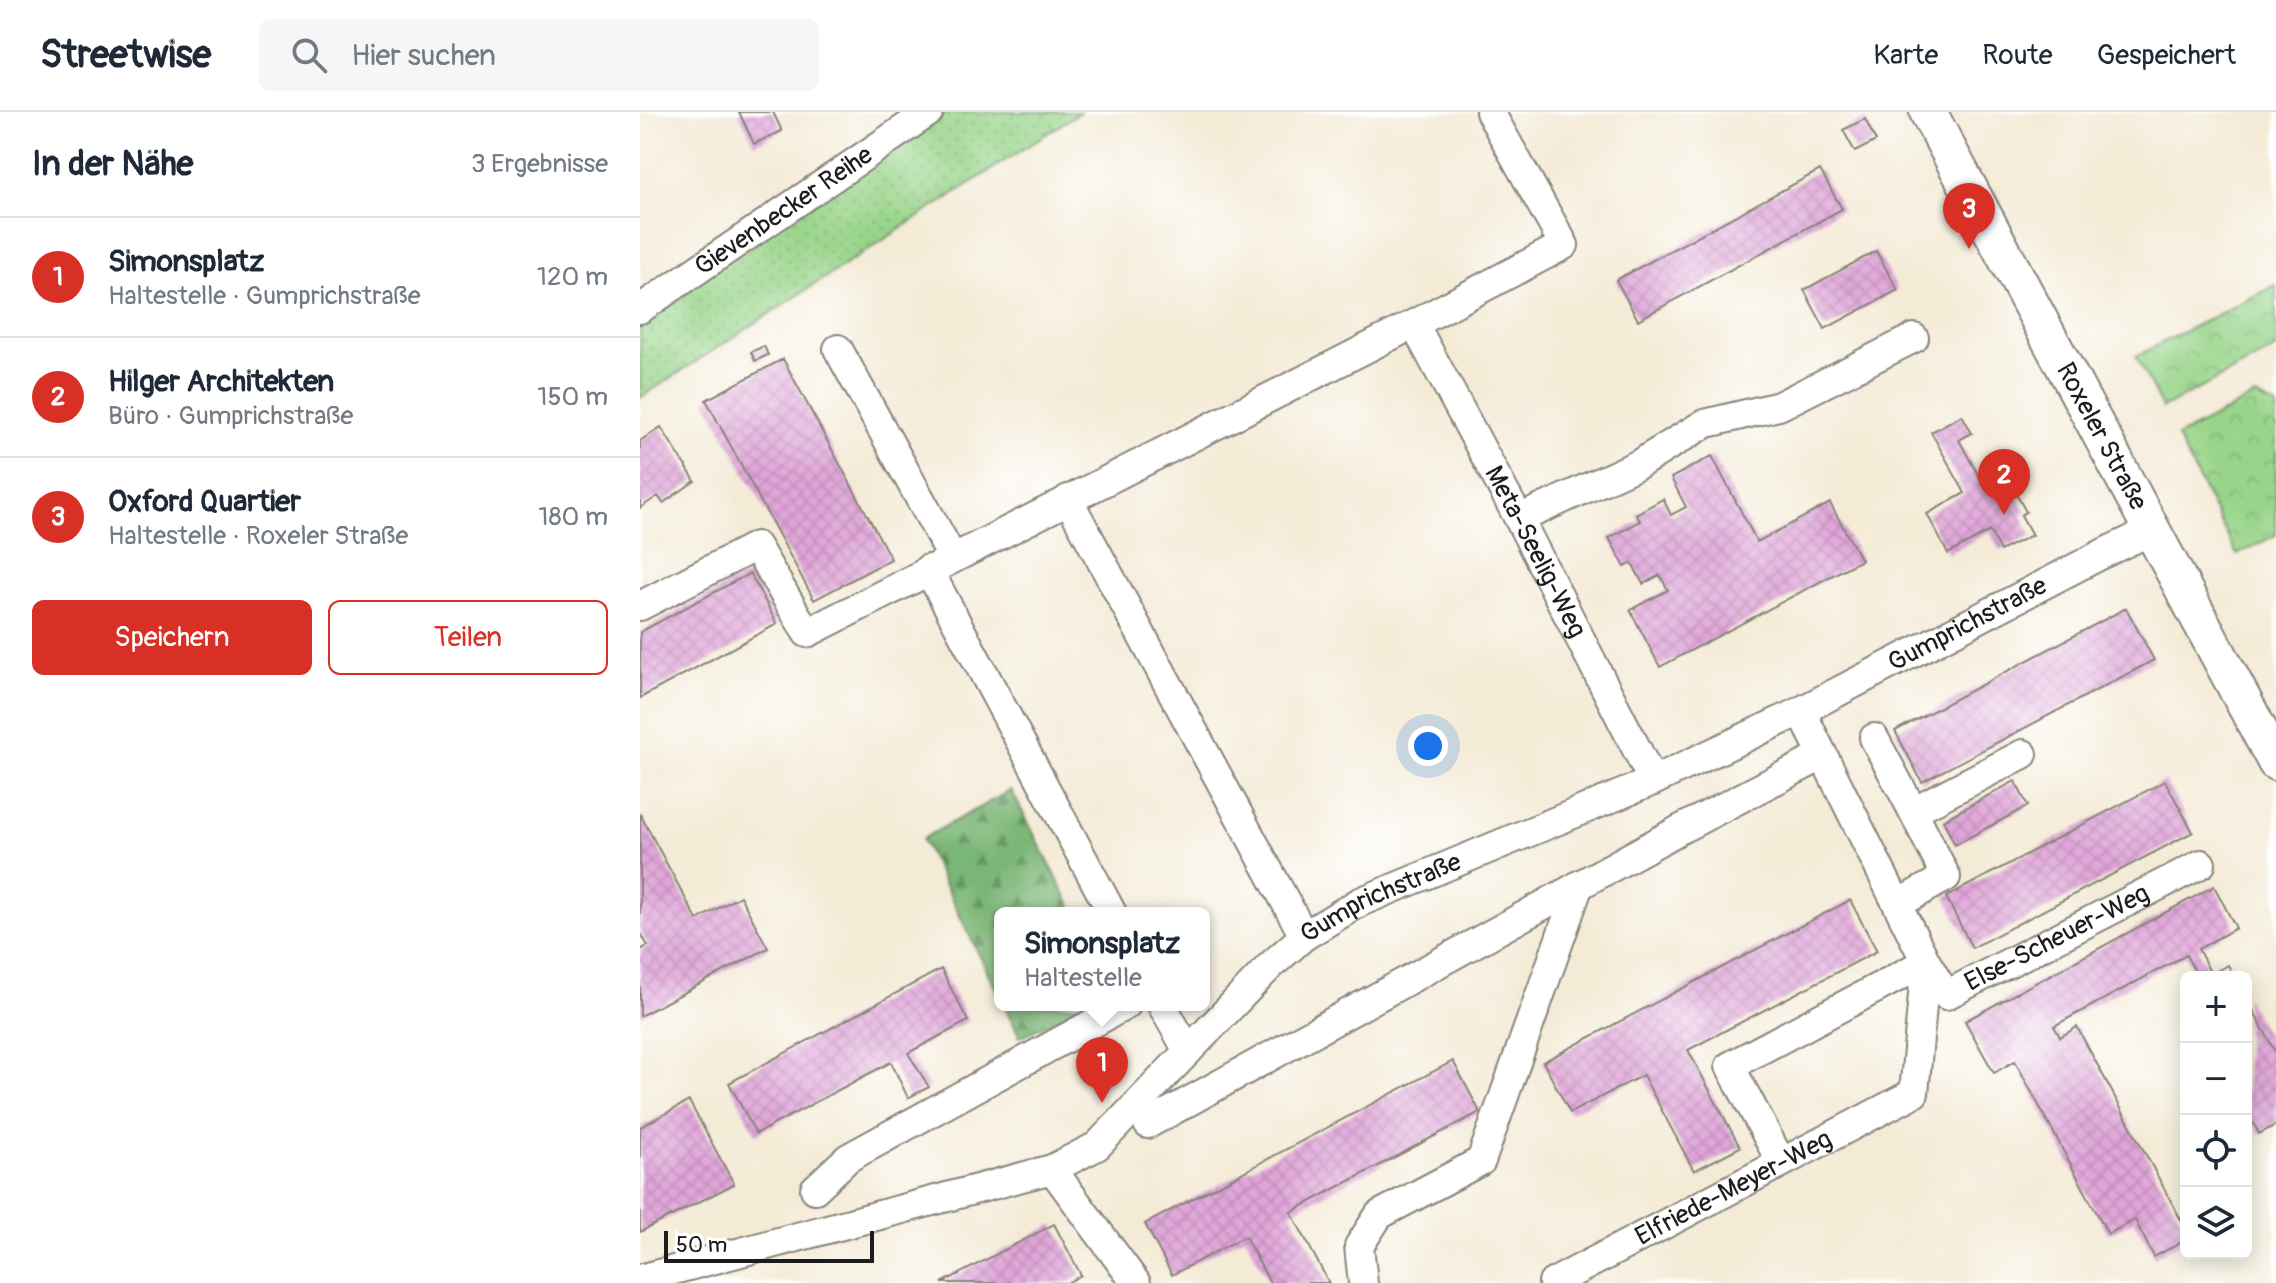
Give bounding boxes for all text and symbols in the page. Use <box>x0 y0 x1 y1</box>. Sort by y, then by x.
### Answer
search box <box>259 19 819 91</box>
text: Streetwise <box>40 31 211 79</box>
icon: search <box>287 33 331 77</box>
text: Hier suchen <box>351 37 496 74</box>
text: Karte <box>1873 38 1938 73</box>
text: Route <box>1982 38 2053 73</box>
text: Gespeichert <box>2097 38 2236 73</box>
street label: Gievenbecker Reihe <box>689 139 879 283</box>
text: In der Nähe <box>32 143 193 186</box>
text: 3 Ergebnisse <box>471 148 608 180</box>
pin: 3 <box>1943 183 1995 249</box>
text: Simonsplatz <box>108 243 264 280</box>
text: 1 <box>53 261 63 293</box>
text: 120 m <box>537 261 608 293</box>
text: Haltestelle · Gumprichstraße <box>108 280 421 312</box>
street label: Roxeler Straße <box>2049 357 2154 516</box>
text: Hilger Architekten <box>108 363 334 400</box>
text: 2 <box>51 381 65 413</box>
text: 150 m <box>537 381 608 413</box>
text: Büro · Gumprichstraße <box>108 400 353 432</box>
pin: 2 <box>1978 449 2030 515</box>
street label: Meta-Seelig-Weg <box>1477 460 1593 643</box>
text: Oxford Quartier <box>108 483 301 520</box>
text: 3 <box>51 501 65 533</box>
text: 180 m <box>538 501 608 533</box>
text: Haltestelle · Roxeler Straße <box>108 520 408 552</box>
street label: Gumprichstraße <box>1883 570 2053 679</box>
button: Speichern <box>32 600 312 675</box>
button: Teilen <box>328 600 608 675</box>
your location <box>1408 726 1448 766</box>
street label: Gumprichstraße <box>1295 846 1466 950</box>
street label: Else-Scheuer-Weg <box>1959 877 2155 999</box>
popup <box>994 907 1210 1011</box>
text: Simonsplatz <box>1024 925 1180 962</box>
text: Haltestelle <box>1024 962 1142 994</box>
map controls <box>2180 971 2252 1259</box>
button: + <box>2180 971 2252 1043</box>
pin: 1 <box>1076 1037 1128 1103</box>
button: − <box>2180 1043 2252 1115</box>
button: locate <box>2180 1115 2252 1187</box>
street label: Elfriede-Meyer-Weg <box>1630 1123 1837 1253</box>
button: layers <box>2180 1187 2252 1259</box>
scale bar <box>664 1227 874 1263</box>
text: 50 m <box>676 1231 727 1259</box>

